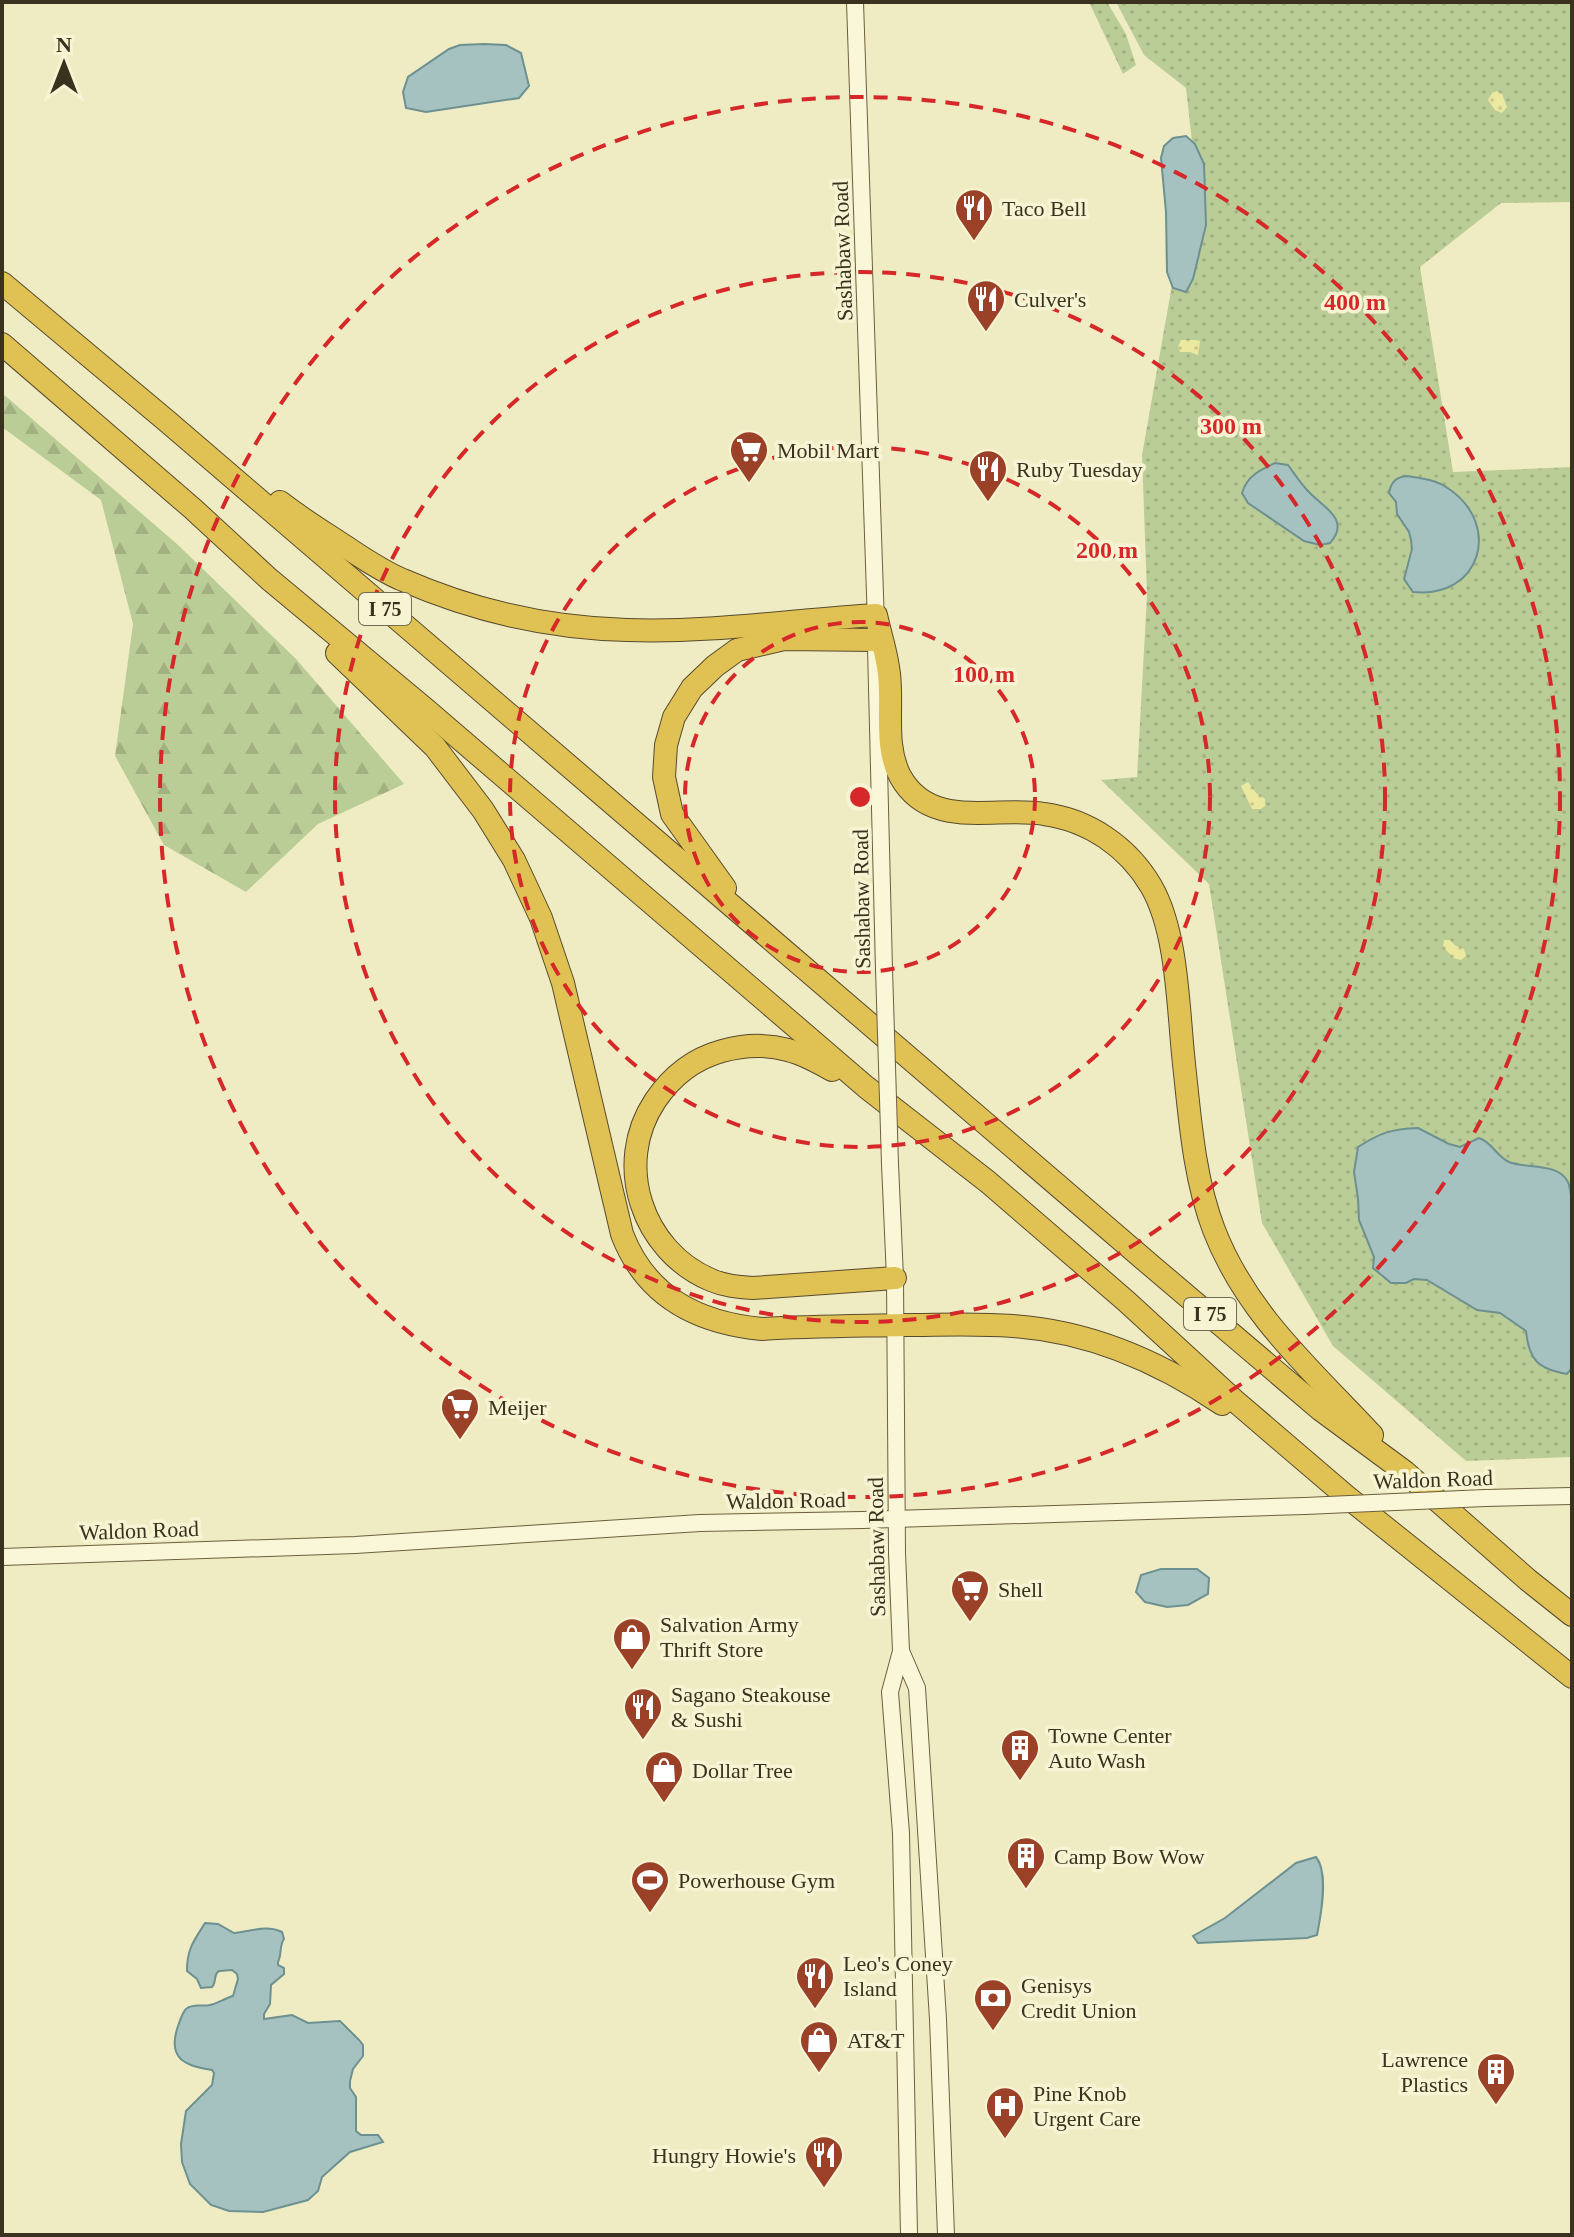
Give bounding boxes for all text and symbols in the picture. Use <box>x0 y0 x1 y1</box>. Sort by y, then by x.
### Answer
north arrow <box>24 24 104 104</box>
text: N <box>56 32 72 57</box>
street label: Sashabaw Road <box>828 181 857 321</box>
restaurant icon: Taco Bell <box>953 187 995 242</box>
place label: Taco Bell <box>1002 196 1087 221</box>
restaurant icon: Culver's <box>965 278 1007 333</box>
place label: Culver's <box>1014 287 1086 312</box>
text: 400 m <box>1324 289 1386 315</box>
text: 300 m <box>1200 413 1262 439</box>
supermarket icon: Mobil Mart <box>728 429 770 484</box>
place label: Mobil Mart <box>777 438 879 463</box>
restaurant icon: Ruby Tuesday <box>967 448 1009 503</box>
place label: Ruby Tuesday <box>1016 457 1143 482</box>
text: 200 m <box>1076 537 1138 563</box>
road number: I 75 <box>359 593 411 625</box>
text: 100 m <box>953 661 1015 687</box>
centre of rings <box>846 783 874 811</box>
street label: Sashabaw Road <box>848 829 875 969</box>
road number: I 75 <box>1184 1298 1236 1330</box>
supermarket icon: Meijer <box>439 1386 481 1441</box>
place label: Meijer <box>488 1395 547 1420</box>
street label: Waldon Road <box>1373 1465 1493 1494</box>
street label: Sashabaw Road <box>863 1477 890 1617</box>
street label: Waldon Road <box>726 1487 846 1514</box>
street label: Waldon Road <box>79 1516 199 1545</box>
supermarket icon: Shell <box>949 1568 991 1623</box>
place label: Shell <box>998 1577 1043 1602</box>
place label: Salvation Army Thrift Store <box>660 1612 799 1662</box>
shop icon: Salvation Army Thrift Store <box>611 1616 653 1671</box>
place label: Sagano Steakouse & Sushi <box>671 1682 830 1732</box>
restaurant icon: Sagano Steakouse & Sushi <box>622 1686 664 1741</box>
place label: Towne Center Auto Wash <box>1048 1723 1172 1773</box>
building icon: Towne Center Auto Wash <box>999 1727 1041 1782</box>
shop icon: Dollar Tree <box>643 1749 685 1804</box>
place label: Dollar Tree <box>692 1758 793 1783</box>
building icon: Camp Bow Wow <box>1005 1835 1047 1890</box>
place label: Camp Bow Wow <box>1054 1844 1205 1869</box>
sports icon: Powerhouse Gym <box>629 1859 671 1914</box>
place label: Powerhouse Gym <box>678 1868 835 1893</box>
place label: Leo's Coney Island <box>843 1951 953 2001</box>
restaurant icon: Leo's Coney Island <box>794 1955 836 2010</box>
place label: Genisys Credit Union <box>1021 1973 1137 2023</box>
bank icon: Genisys Credit Union <box>972 1977 1014 2032</box>
shop icon: AT&T <box>798 2019 840 2074</box>
place label: AT&T <box>847 2028 905 2053</box>
place label: Lawrence Plastics <box>1381 2047 1468 2097</box>
building icon: Lawrence Plastics <box>1475 2051 1517 2106</box>
place label: Pine Knob Urgent Care <box>1033 2081 1141 2131</box>
hospital icon: Pine Knob Urgent Care <box>984 2085 1026 2140</box>
restaurant icon: Hungry Howie's <box>803 2134 845 2189</box>
place label: Hungry Howie's <box>652 2143 796 2168</box>

